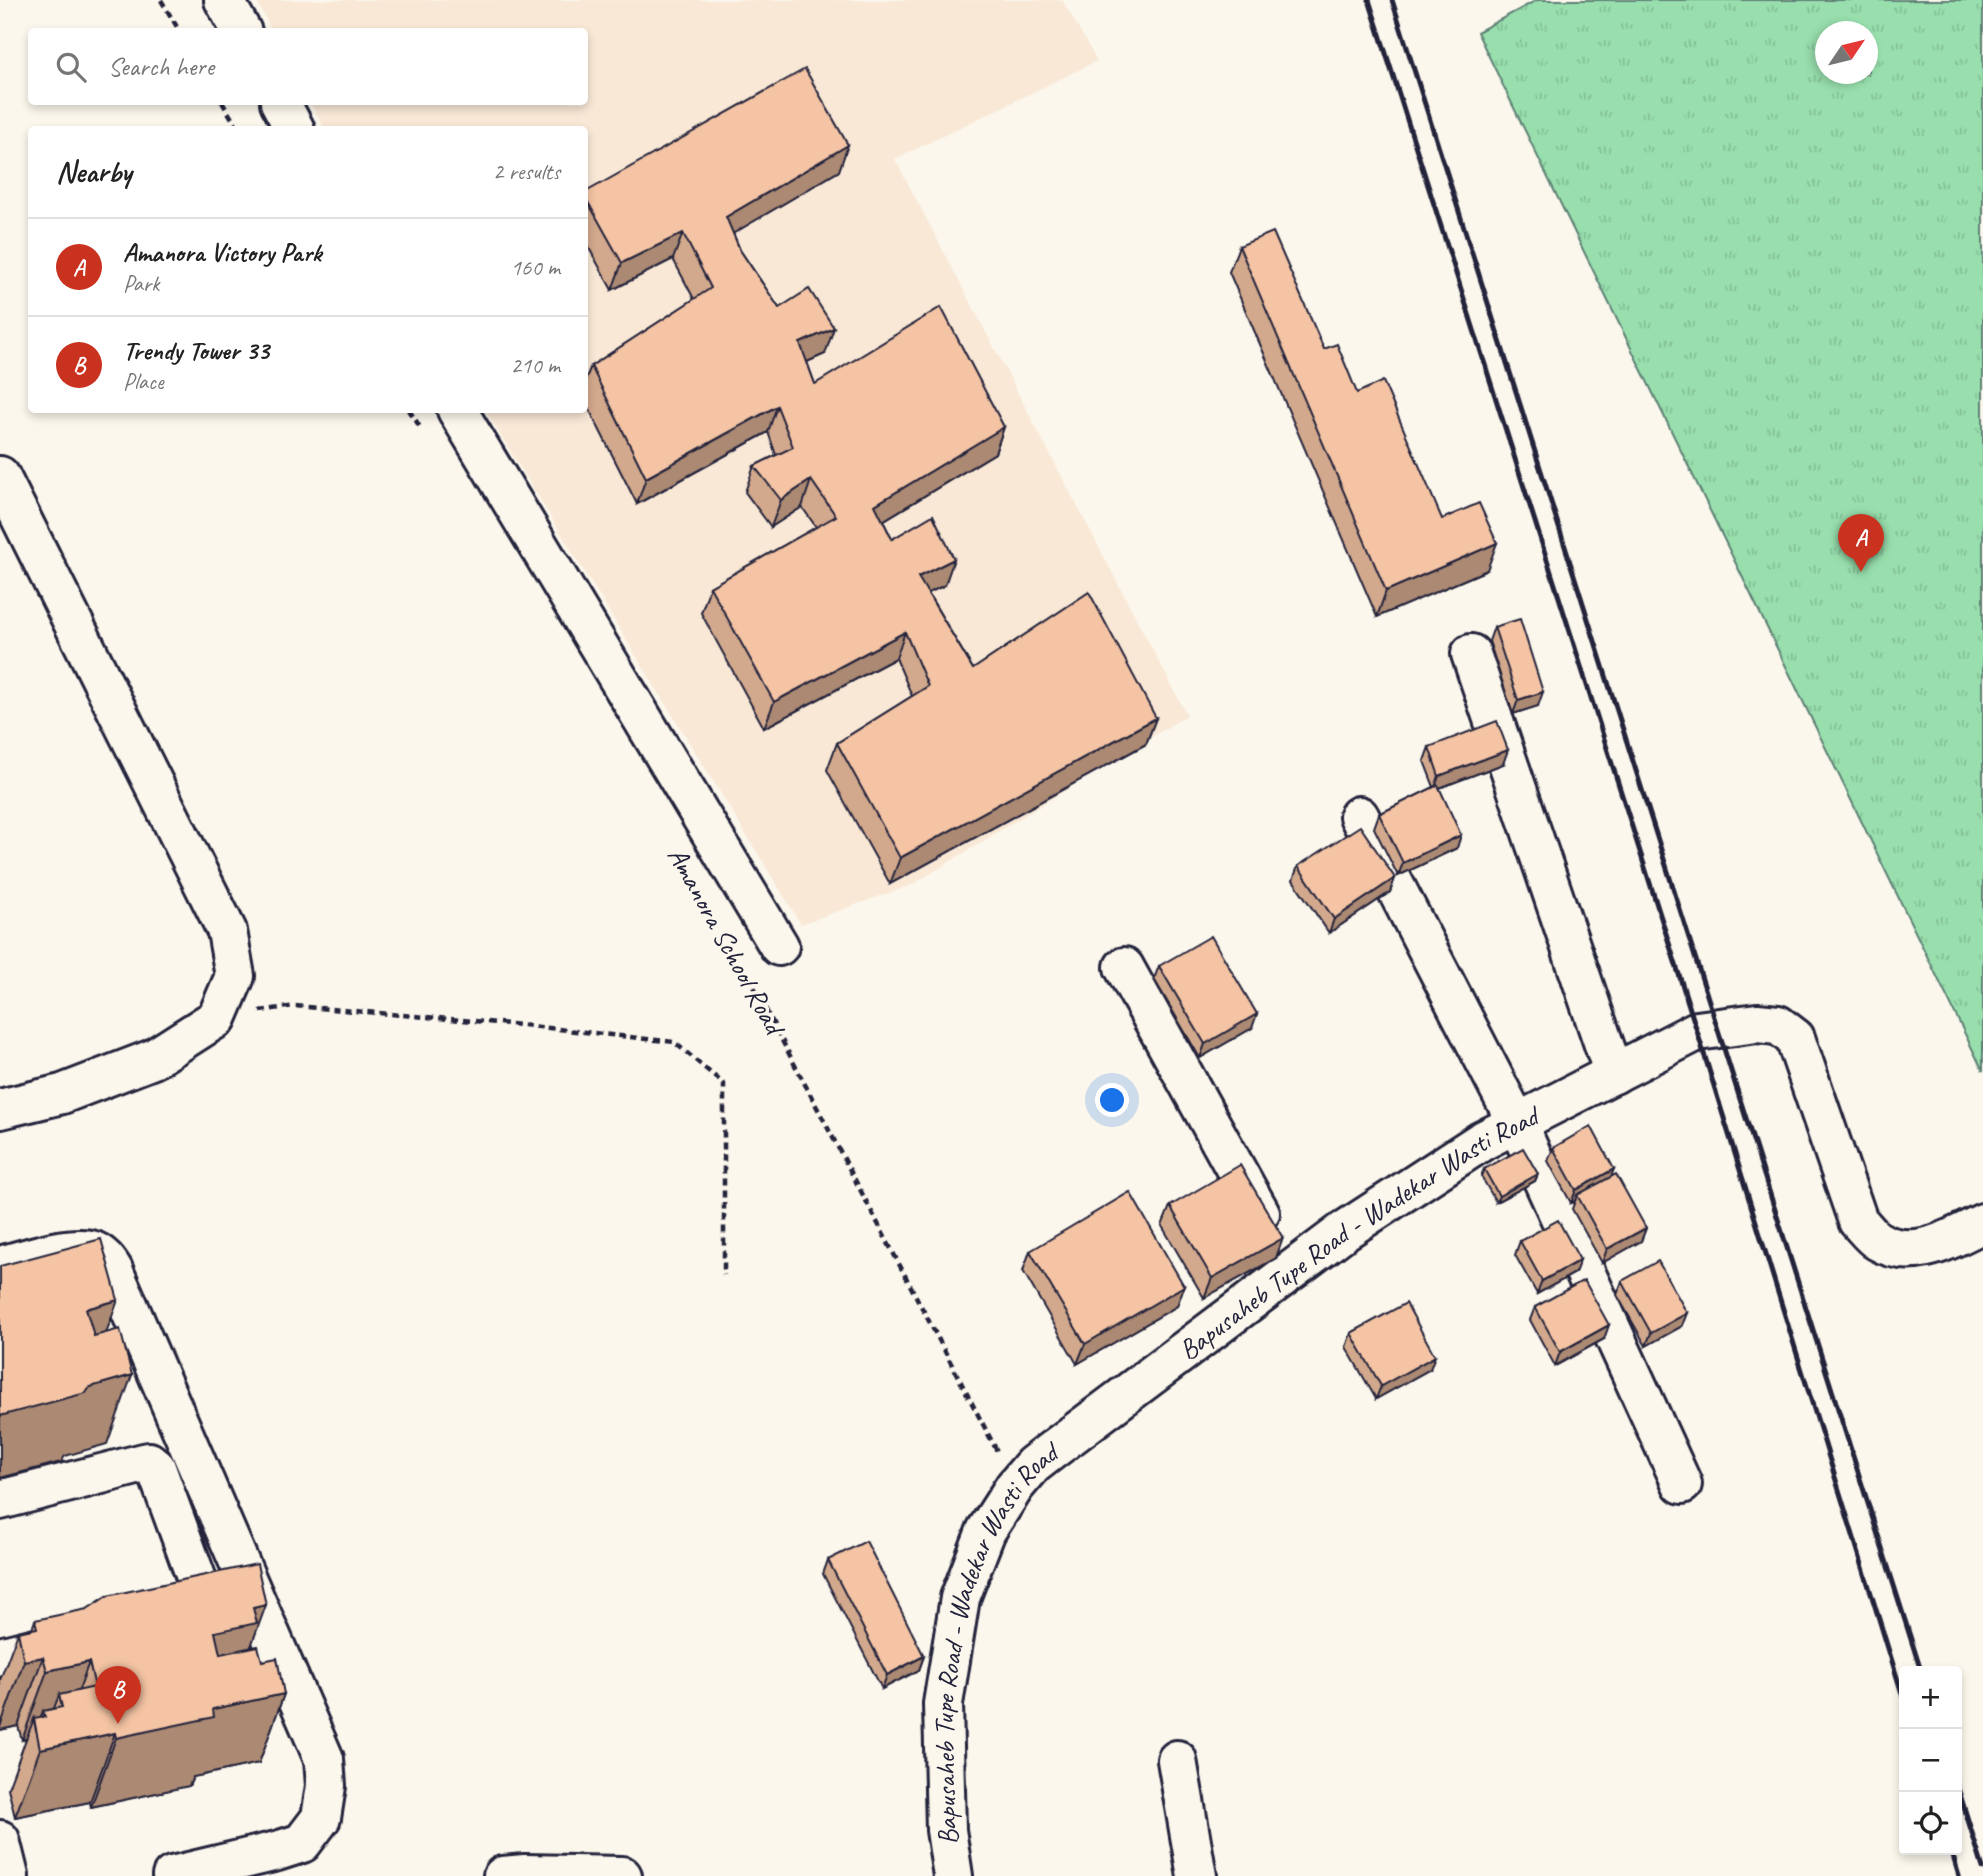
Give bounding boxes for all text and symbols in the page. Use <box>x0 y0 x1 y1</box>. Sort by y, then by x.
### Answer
north arrow <box>1815 21 1878 84</box>
search box <box>28 28 588 105</box>
icon: search <box>52 48 90 86</box>
text: Search here <box>108 50 214 83</box>
text: Nearby <box>56 153 132 191</box>
text: 2 results <box>493 157 560 186</box>
text: Amanora Victory Park <box>123 236 322 269</box>
text: A <box>73 253 85 282</box>
text: 160 m <box>511 253 560 282</box>
text: Park <box>123 269 159 298</box>
text: Trendy Tower 33 <box>123 334 269 367</box>
text: B <box>73 351 85 380</box>
text: 210 m <box>511 351 560 380</box>
text: Place <box>123 367 163 396</box>
pin: A <box>1838 514 1884 572</box>
street label: Amanora School Road <box>660 841 794 1043</box>
your location <box>1095 1083 1129 1117</box>
street label: Bapusaheb Tupe Road - Wadekar Wasti Road <box>1171 1096 1547 1367</box>
street label: Bapusaheb Tupe Road - Wadekar Wasti Road <box>925 1433 1067 1848</box>
pin: B <box>95 1666 141 1724</box>
map controls <box>1899 1666 1962 1855</box>
button: + <box>1899 1666 1962 1729</box>
button: − <box>1899 1729 1962 1792</box>
button: locate <box>1899 1792 1962 1855</box>

